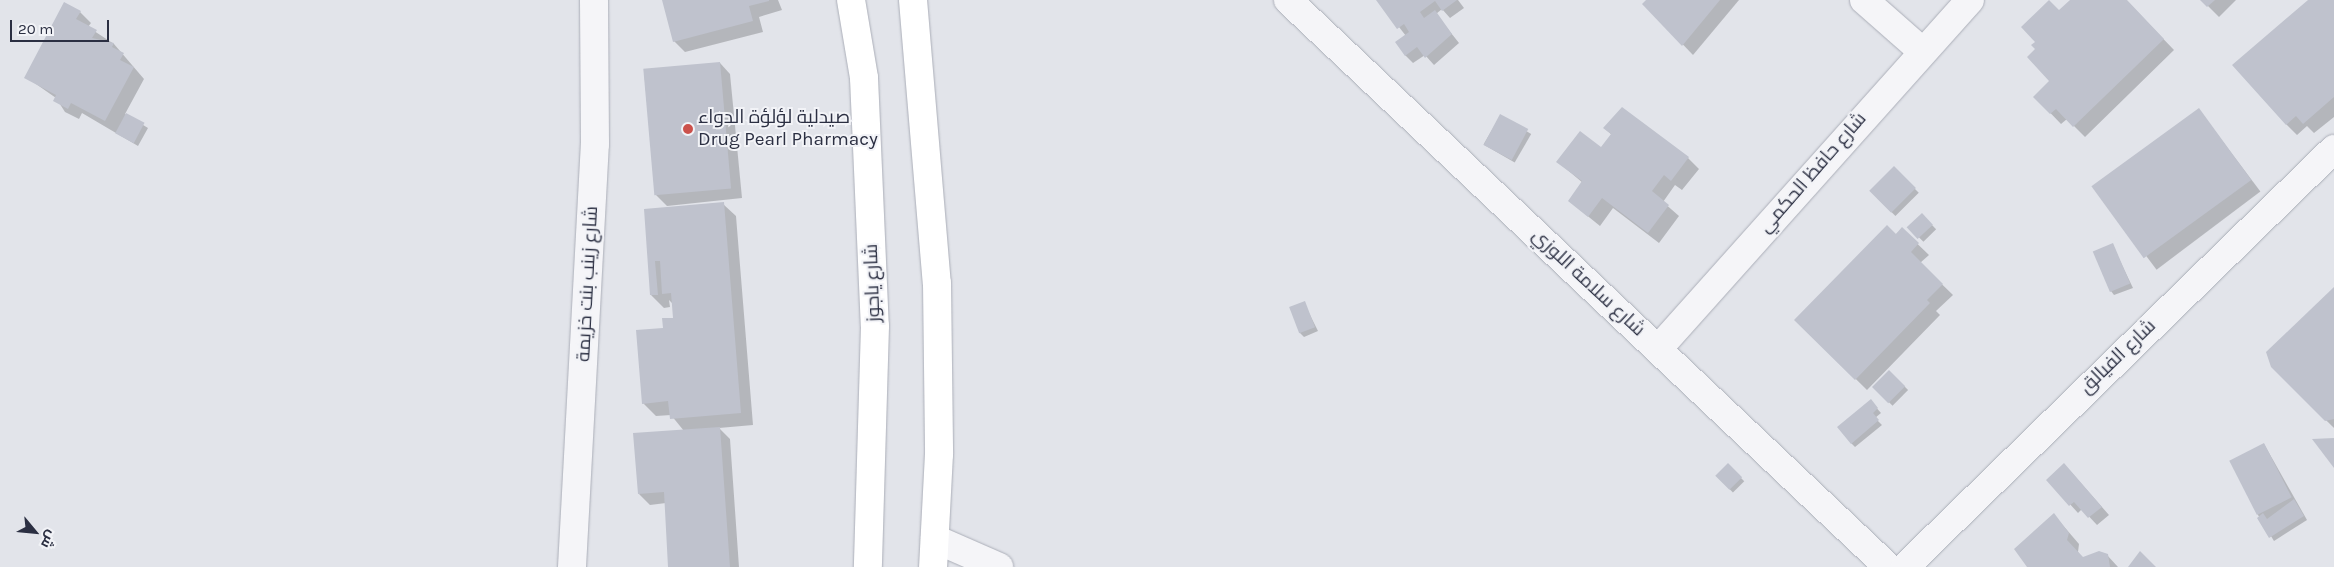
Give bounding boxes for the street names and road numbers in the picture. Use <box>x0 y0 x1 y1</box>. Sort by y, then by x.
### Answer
street label: شارع حافظ الحكمي <box>1754 108 1872 238</box>
street label: شارع زينب بنت خزيمة <box>573 206 603 362</box>
street label: شارع سلامة اللوزي <box>1527 225 1649 341</box>
street label: شارع ياجوز <box>860 243 886 323</box>
street label: شارع الفيالق <box>2075 315 2161 399</box>

